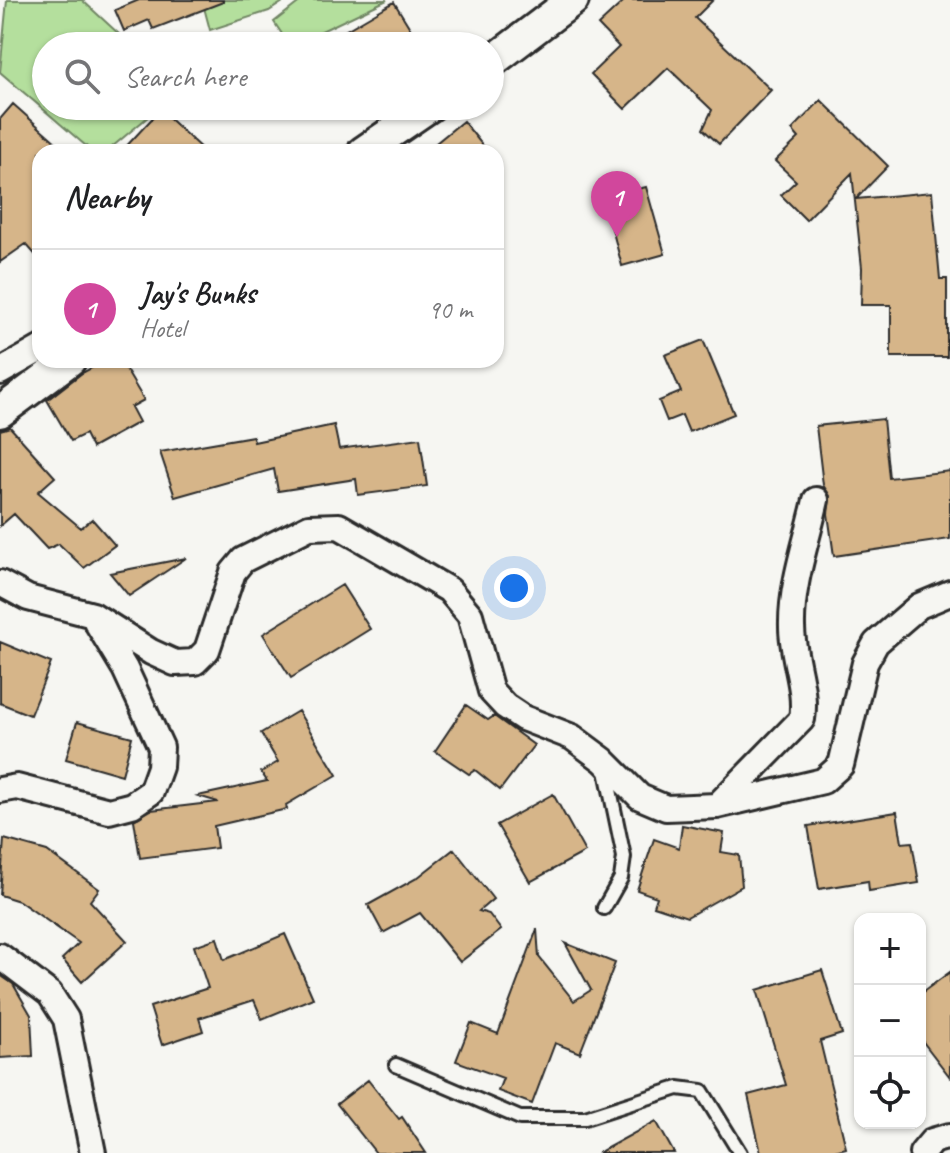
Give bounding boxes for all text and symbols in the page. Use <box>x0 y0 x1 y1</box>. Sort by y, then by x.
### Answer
search box <box>32 32 504 120</box>
icon: search <box>60 54 104 98</box>
text: Search here <box>124 57 246 95</box>
pin: 1 <box>591 171 643 237</box>
text: Nearby <box>64 175 150 218</box>
text: Jay's Bunks <box>140 274 256 312</box>
text: 1 <box>84 293 96 326</box>
text: 90 m <box>428 293 472 326</box>
text: Hotel <box>140 312 185 345</box>
your location <box>494 568 534 608</box>
map controls <box>854 913 926 1129</box>
button: + <box>854 913 926 985</box>
button: − <box>854 985 926 1057</box>
button: locate <box>854 1057 926 1129</box>

